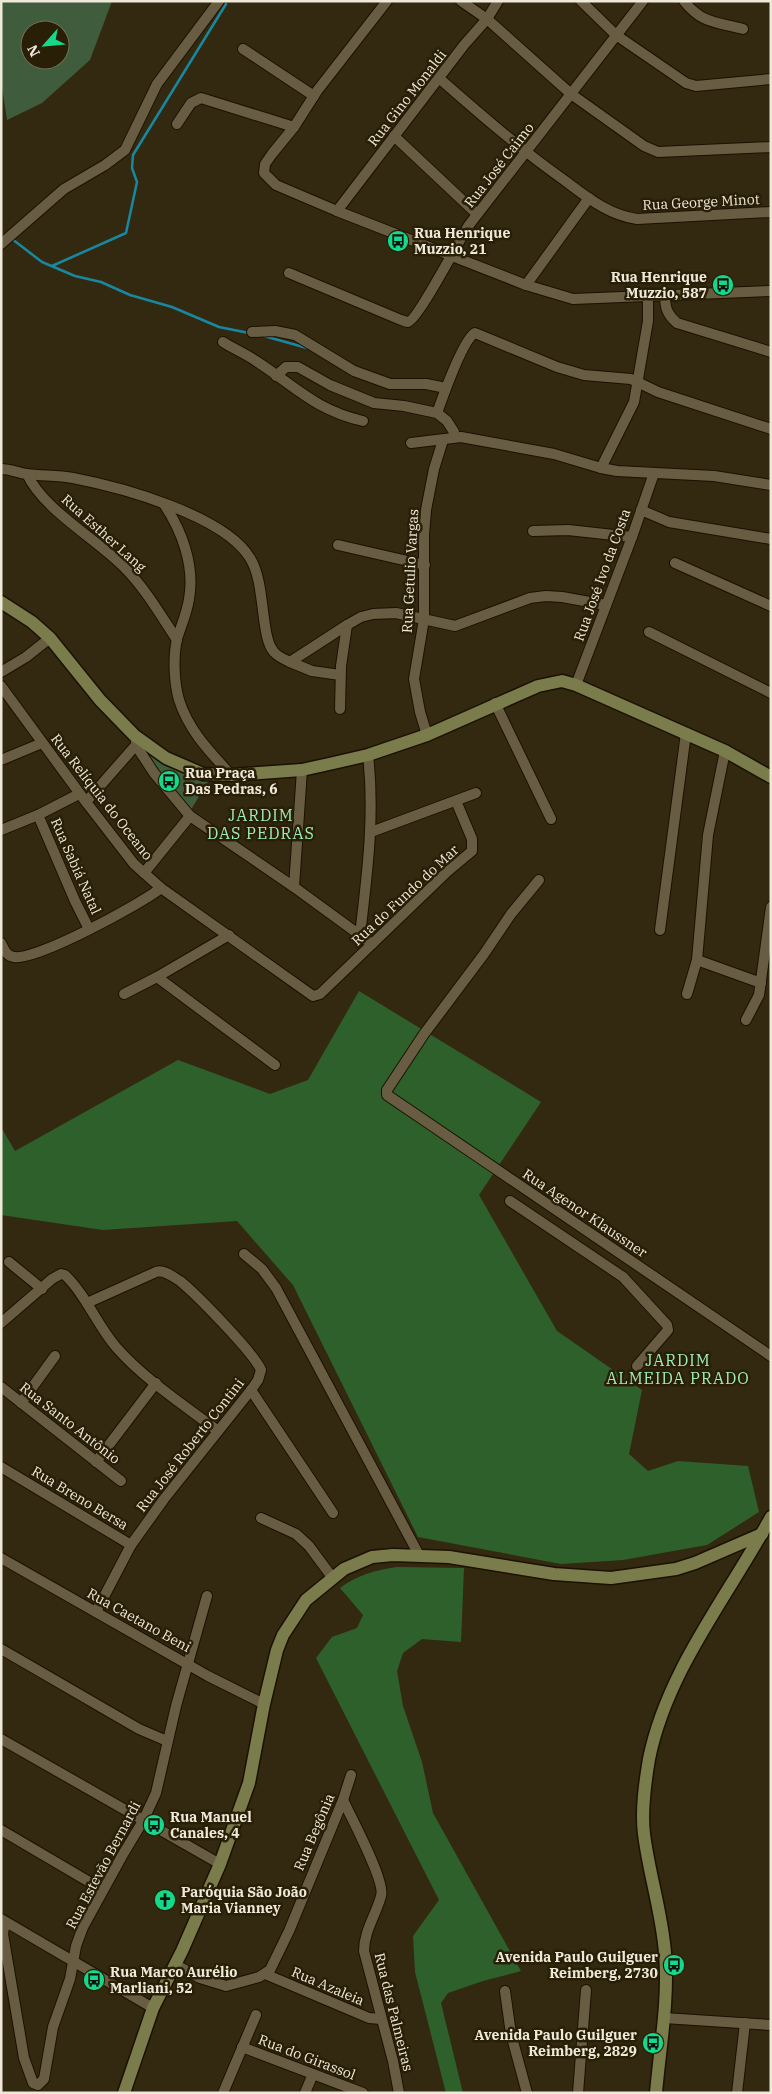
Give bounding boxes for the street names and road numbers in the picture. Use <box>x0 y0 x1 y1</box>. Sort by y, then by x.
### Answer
street label: Rua Gino Monaldi <box>364 46 450 150</box>
street label: Rua José Caimo <box>460 119 538 211</box>
street label: Rua George Minot <box>642 190 760 214</box>
street label: Rua Esther Lang <box>58 490 150 576</box>
street label: Rua José Ivo da Costa <box>570 506 634 644</box>
street label: Rua Getulio Vargas <box>398 508 422 633</box>
street label: Rua Relíquia do Oceano <box>47 730 157 864</box>
street label: Rua Sabiá Natal <box>47 815 105 917</box>
street label: Rua do Fundo do Mar <box>348 840 463 949</box>
street label: Rua Agenor Klaussner <box>519 1165 651 1262</box>
street label: Rua José Roberto Contini <box>132 1375 248 1515</box>
street label: Rua Santo Antônio <box>16 1378 124 1468</box>
street label: Rua Breno Bersa <box>28 1462 132 1534</box>
street label: Rua Caetano Beni <box>84 1584 194 1656</box>
street label: Rua Begônia <box>290 1790 338 1873</box>
street label: Rua Estevão Bernardi <box>62 1798 144 1932</box>
street label: Rua das Palmeiras <box>371 1951 417 2073</box>
street label: Rua Azaleia <box>289 1963 367 2010</box>
street label: Rua do Girassol <box>256 2030 358 2084</box>

